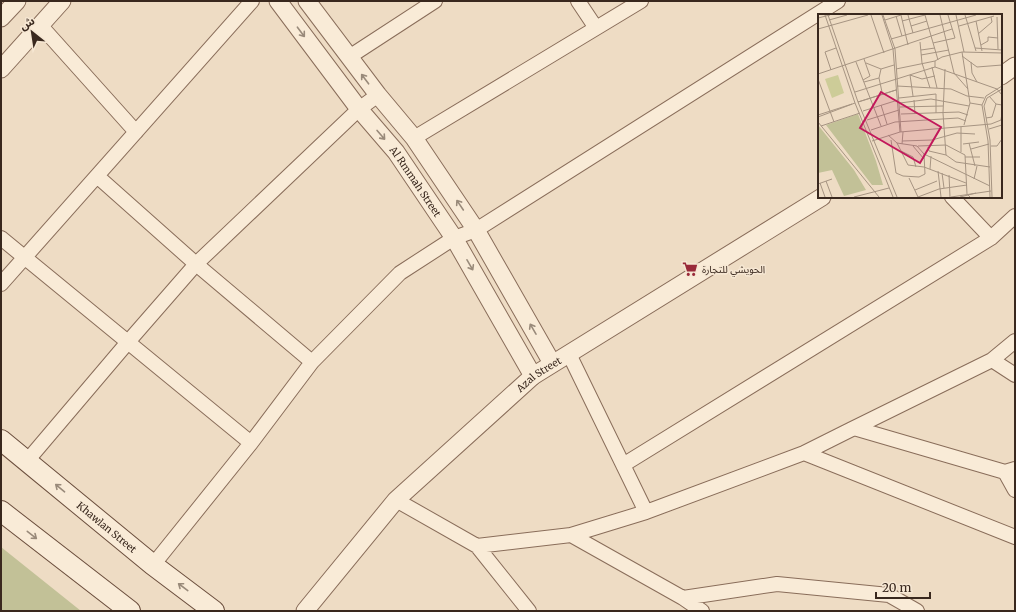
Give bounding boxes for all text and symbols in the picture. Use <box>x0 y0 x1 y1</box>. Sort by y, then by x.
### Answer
north arrow <box>12 12 52 52</box>
text: ش <box>17 14 37 33</box>
inset map <box>818 14 1002 198</box>
one-way arrow <box>297 27 305 38</box>
one-way arrow <box>361 73 370 84</box>
one-way arrow <box>376 130 385 140</box>
street label: Al Rmmah Street <box>387 142 444 219</box>
one-way arrow <box>455 200 464 211</box>
one-way arrow <box>466 259 474 271</box>
supermarket icon: الحويشي للتجارة <box>681 260 699 278</box>
place label: الحويشي للتجارة <box>702 263 765 277</box>
one-way arrow <box>528 323 536 335</box>
street label: Azal Street <box>513 354 564 395</box>
one-way arrow <box>55 484 66 493</box>
street label: Khawlan Street <box>74 499 139 555</box>
one-way arrow <box>26 530 37 539</box>
scale bar <box>876 574 930 600</box>
text: 20 m <box>882 580 911 595</box>
one-way arrow <box>178 583 189 592</box>

